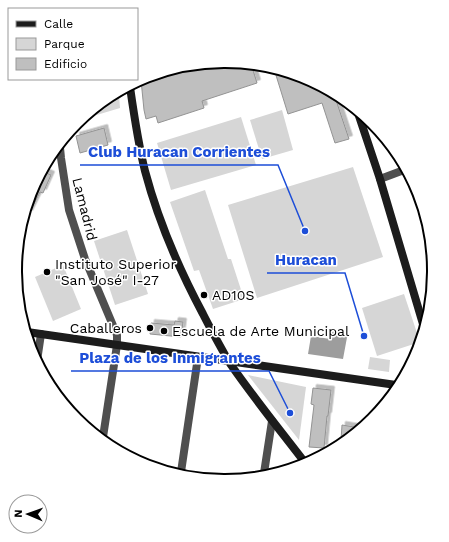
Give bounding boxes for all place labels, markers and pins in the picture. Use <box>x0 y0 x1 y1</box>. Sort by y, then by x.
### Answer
callout: Club Huracan Corrientes <box>80 138 278 165</box>
callout: Huracan <box>267 246 345 273</box>
place label: Instituto Superior "San José" I-27 <box>55 256 176 288</box>
marker: Instituto Superior "San José" I-27 <box>42 267 52 277</box>
place label: AD10S <box>212 287 255 303</box>
marker: AD10S <box>199 290 209 300</box>
place label: Caballeros <box>70 320 142 336</box>
marker: Caballeros <box>145 323 155 333</box>
place label: Escuela de Arte Municipal <box>172 323 350 339</box>
marker: Escuela de Arte Municipal <box>159 326 169 336</box>
callout: Plaza de los Inmigrantes <box>71 344 269 371</box>

